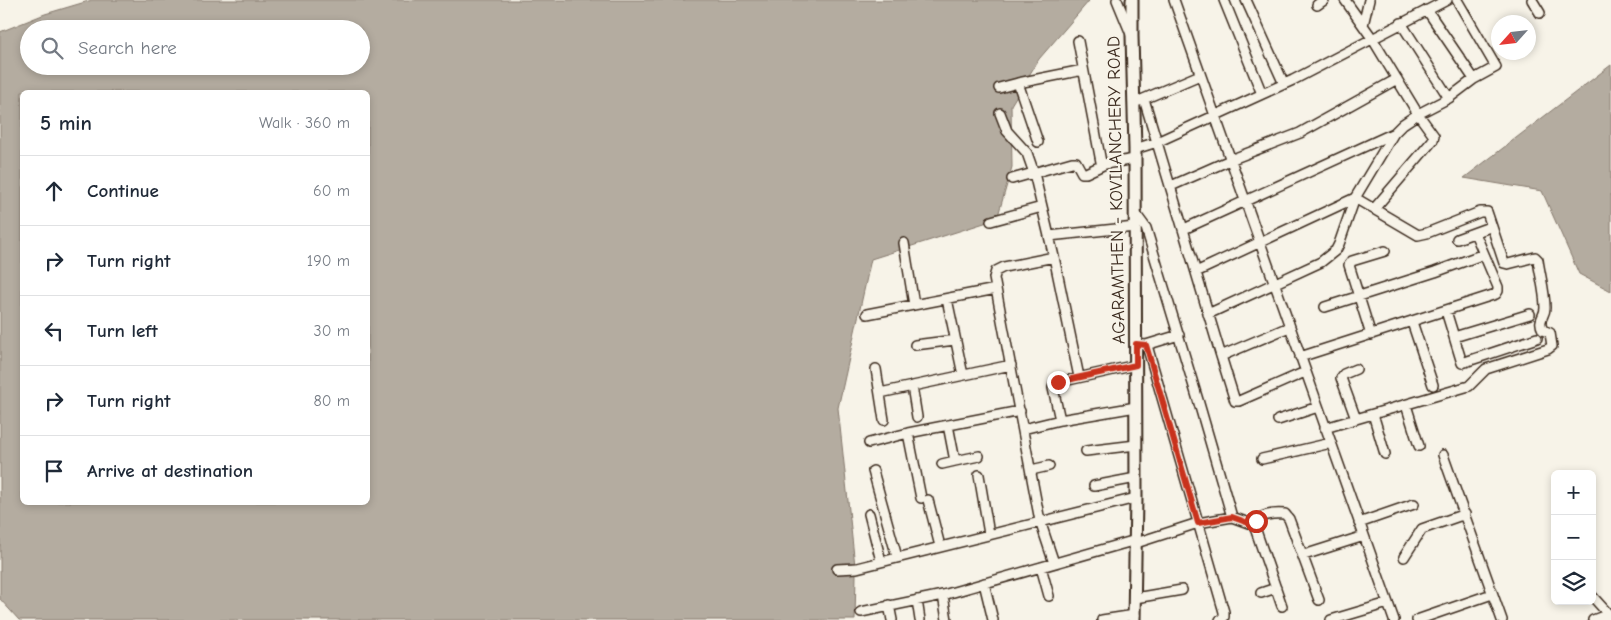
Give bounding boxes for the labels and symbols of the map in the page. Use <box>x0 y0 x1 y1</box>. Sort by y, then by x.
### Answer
north arrow <box>1491 15 1536 60</box>
street label: AGARAMTHEN - KOVILANCHERY ROAD <box>1103 36 1130 344</box>
route end <box>1047 371 1070 394</box>
route start <box>1245 510 1268 533</box>

